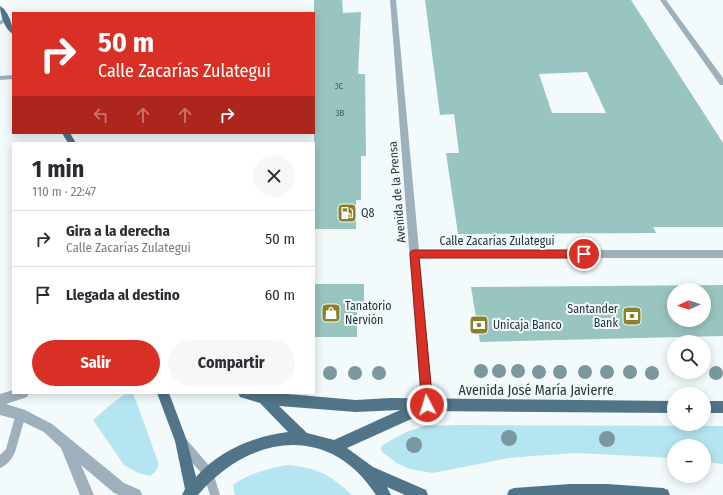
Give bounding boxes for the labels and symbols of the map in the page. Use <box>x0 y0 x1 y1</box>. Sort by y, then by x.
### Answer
house number: 3C <box>335 81 344 91</box>
house number: 3B <box>336 108 345 118</box>
street label: Avenida de la Prensa <box>386 140 408 243</box>
fuel station icon: Q8 <box>336 202 358 224</box>
place label: Q8 <box>361 206 375 220</box>
street label: Calle Zacarías Zulategui <box>439 234 555 248</box>
pin <box>567 237 601 271</box>
north arrow <box>667 283 711 327</box>
place label: Tanatorio Nervión <box>345 299 392 327</box>
shop icon: Tanatorio Nervión <box>320 302 342 324</box>
place label: Santander Bank <box>567 302 619 330</box>
bank icon: Santander Bank <box>621 305 643 327</box>
bank icon: Unicaja Banco <box>468 314 490 336</box>
place label: Unicaja Banco <box>493 318 562 332</box>
street label: Avenida José María Javierre <box>458 382 614 399</box>
position arrow <box>406 384 448 426</box>

